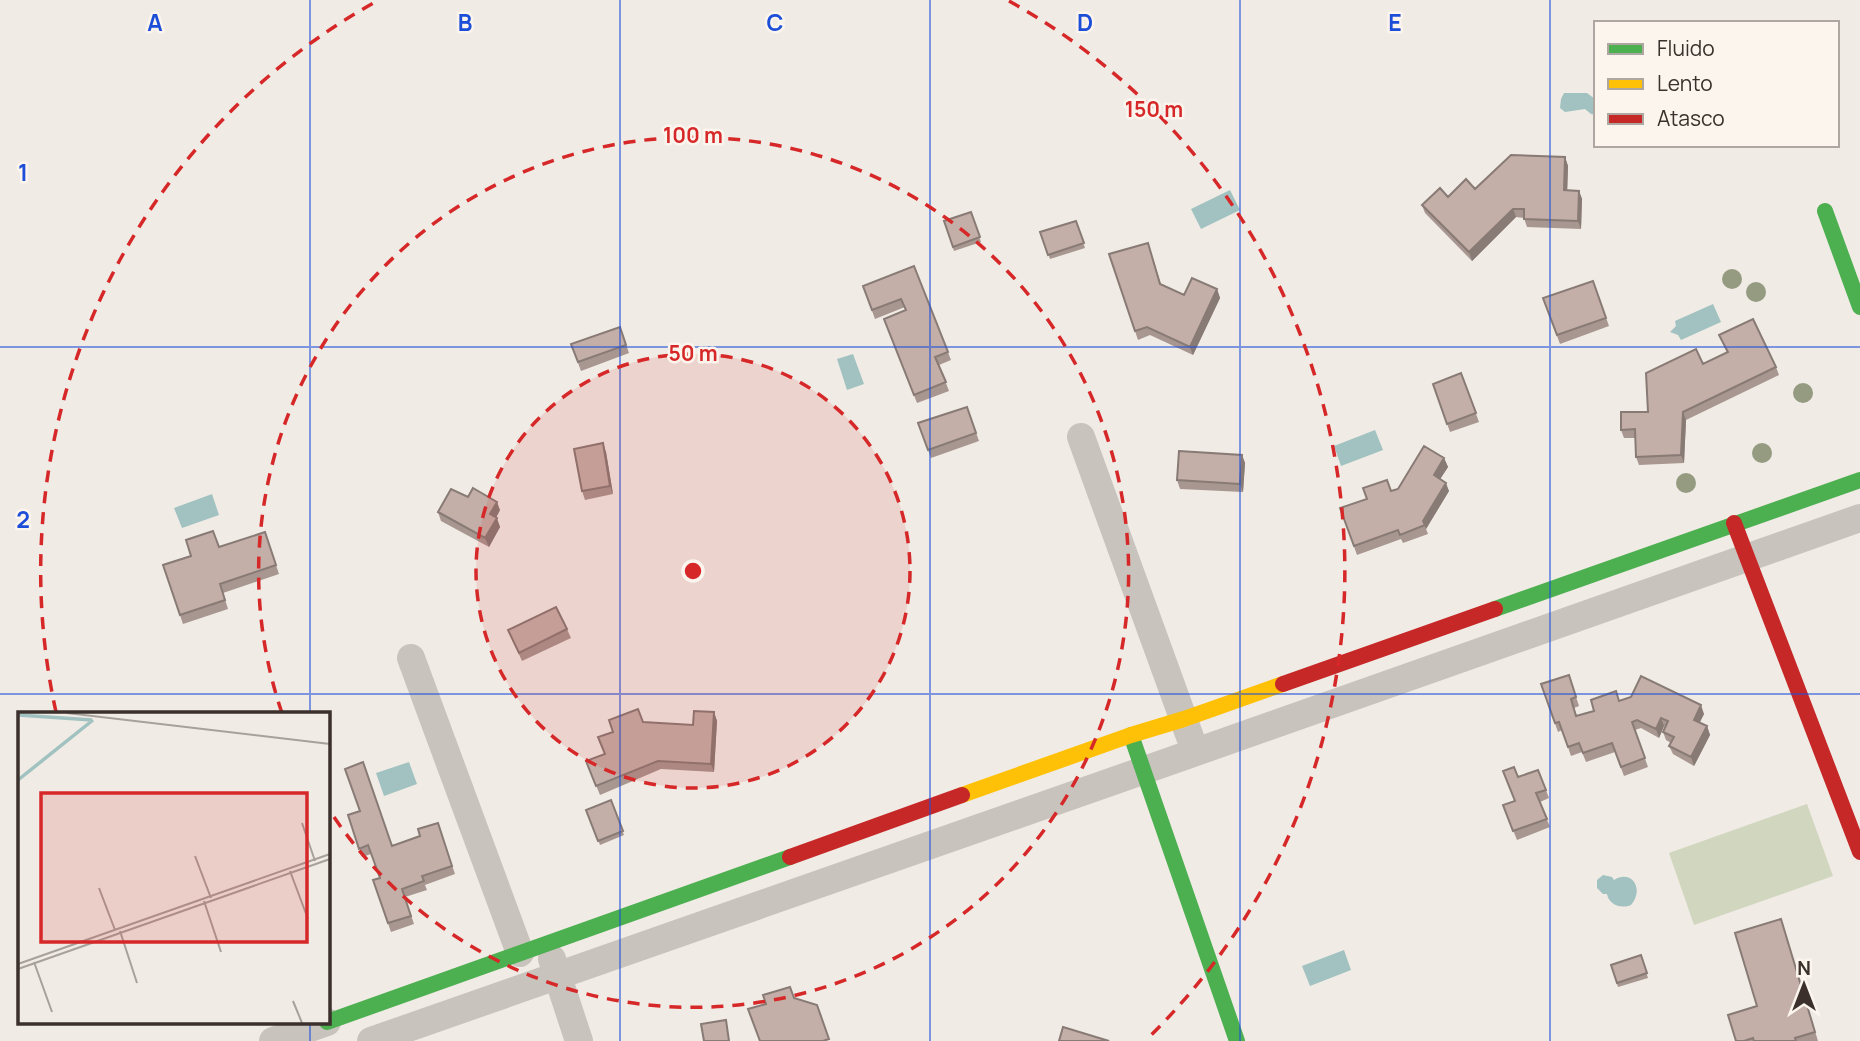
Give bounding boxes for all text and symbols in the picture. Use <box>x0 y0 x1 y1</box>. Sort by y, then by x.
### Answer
text: A <box>147 6 163 38</box>
text: B <box>458 6 472 38</box>
text: C <box>767 6 784 38</box>
text: D <box>1077 6 1093 38</box>
text: E <box>1388 6 1402 38</box>
legend <box>1594 21 1839 147</box>
text: Fluido <box>1657 34 1715 62</box>
text: Lento <box>1657 69 1713 97</box>
text: 150 m <box>1125 95 1183 123</box>
text: Atasco <box>1657 104 1725 132</box>
text: 100 m <box>663 121 723 149</box>
text: 1 <box>18 156 28 188</box>
text: 50 m <box>668 339 718 367</box>
text: 2 <box>16 503 30 535</box>
centre of rings <box>681 559 705 583</box>
inset map <box>18 712 329 1024</box>
north arrow <box>1769 950 1839 1020</box>
text: N <box>1797 955 1811 981</box>

